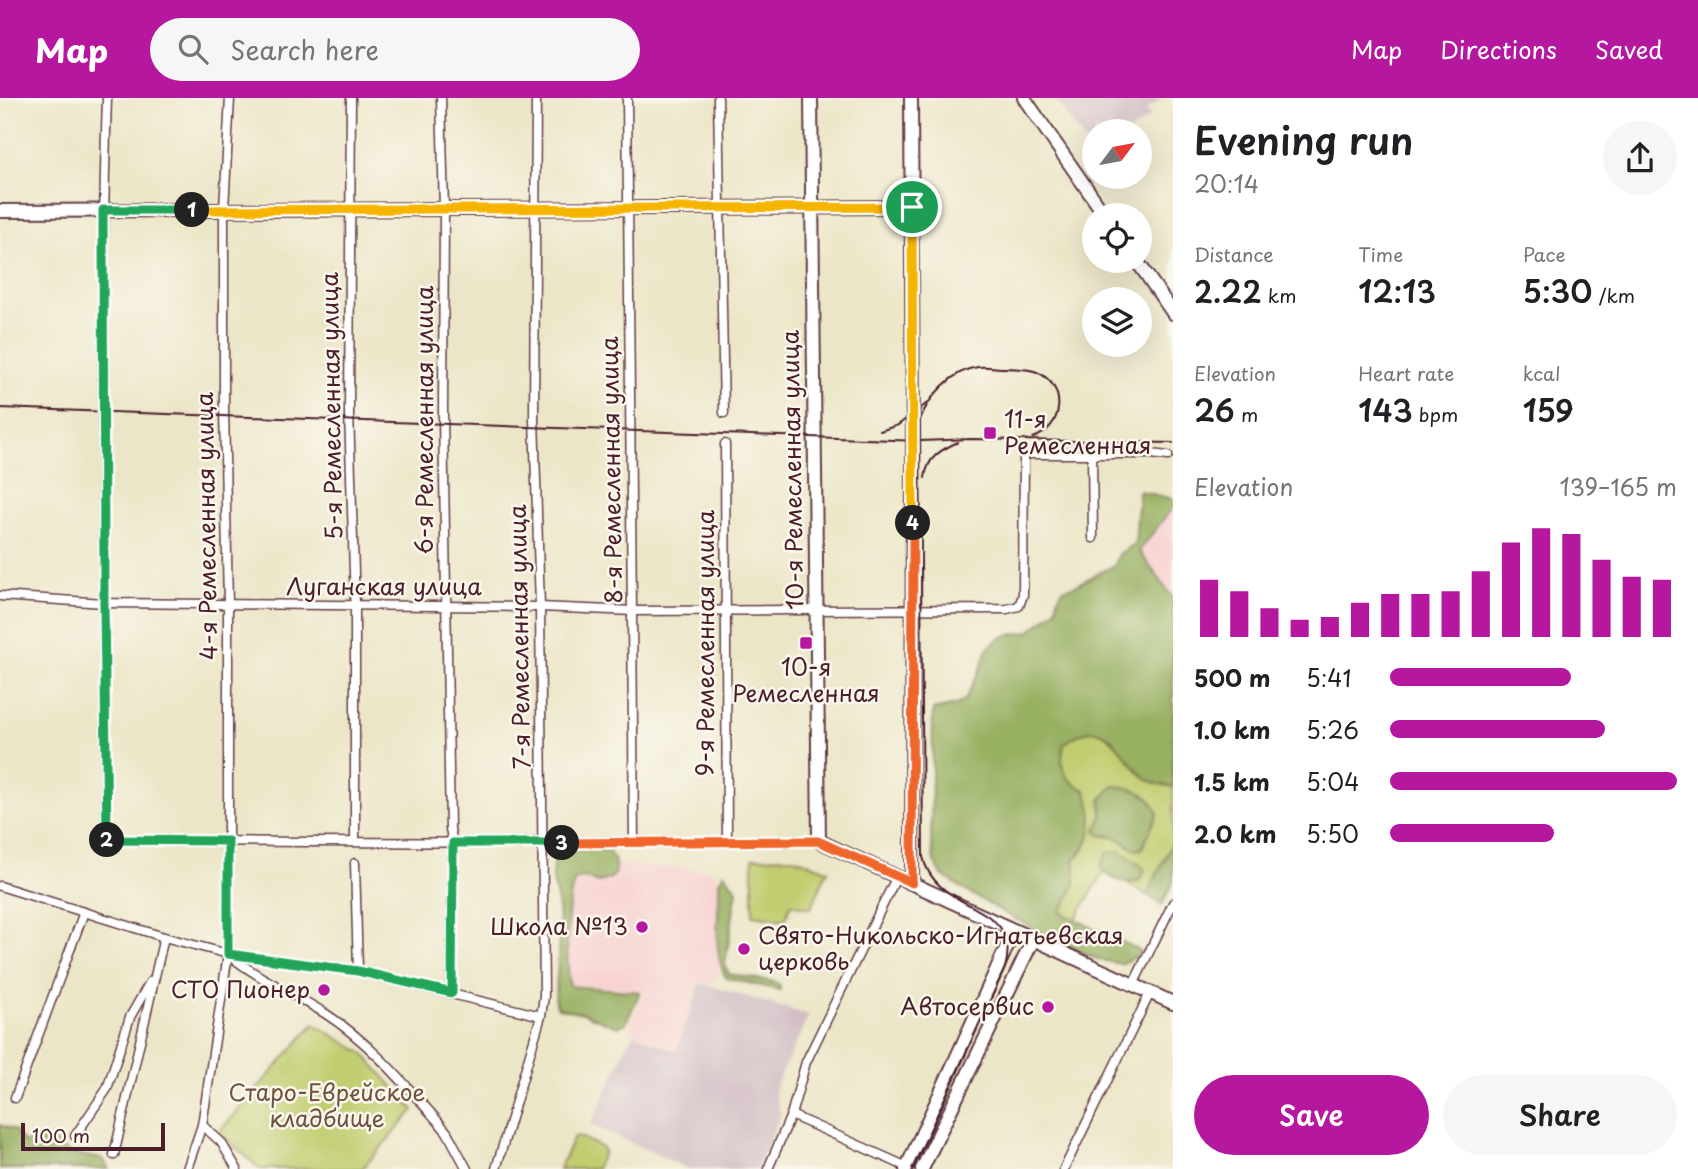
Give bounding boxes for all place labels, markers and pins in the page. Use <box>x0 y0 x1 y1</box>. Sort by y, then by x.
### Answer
pin <box>882 177 942 237</box>
pin: 1 <box>174 192 210 228</box>
place label: 11-я Ремесленная <box>1004 401 1152 462</box>
marker: 11-я Ремесленная <box>982 425 998 441</box>
pin: 4 <box>895 506 930 540</box>
marker: 10-я Ремесленная <box>798 635 814 651</box>
place label: 10-я Ремесленная <box>732 649 880 710</box>
pin: 2 <box>90 822 124 858</box>
pin: 3 <box>544 826 580 860</box>
place label: Школа №13 <box>490 908 628 943</box>
place label: Свято-Никольско-Игнатьевская церковь <box>758 917 1124 978</box>
marker: Школа №13 <box>634 919 650 935</box>
marker: Свято-Никольско-Игнатьевская церковь <box>736 941 752 957</box>
place label: СТО Пионер <box>171 971 310 1006</box>
marker: СТО Пионер <box>316 982 332 998</box>
place label: Автосервис <box>900 988 1034 1023</box>
marker: Автосервис <box>1040 999 1056 1015</box>

